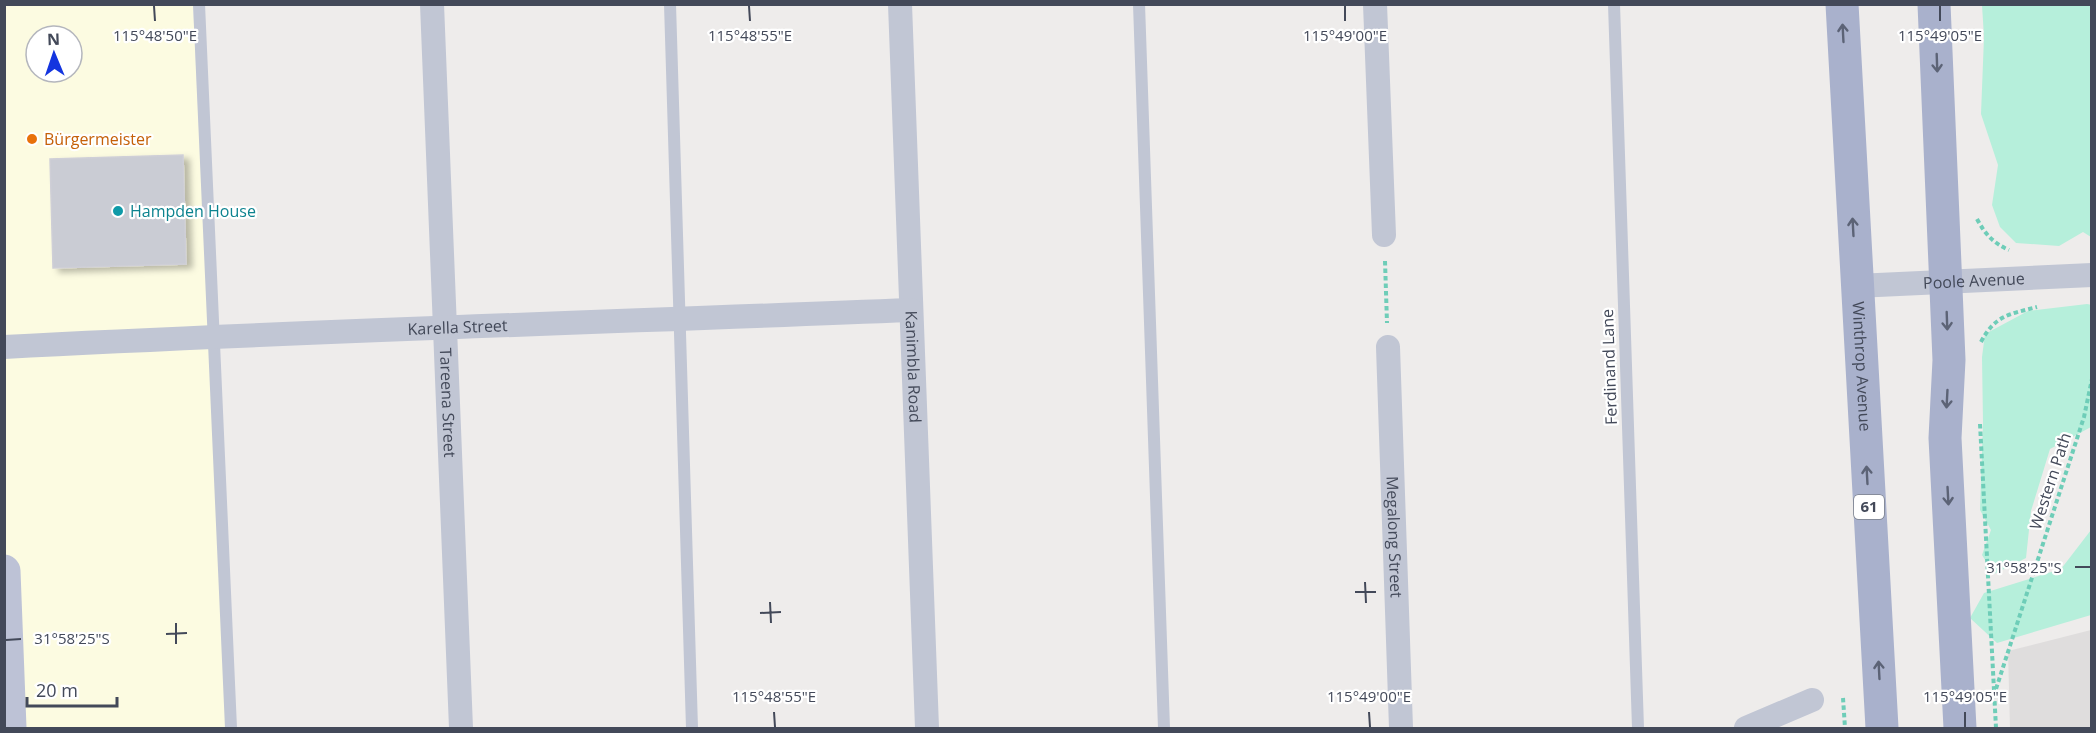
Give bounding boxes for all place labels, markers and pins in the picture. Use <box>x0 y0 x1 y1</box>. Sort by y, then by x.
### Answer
place label: Bürgermeister <box>44 128 152 150</box>
marker: Bürgermeister <box>25 132 39 146</box>
place label: Hampden House <box>130 200 256 222</box>
marker: Hampden House <box>111 204 125 218</box>

